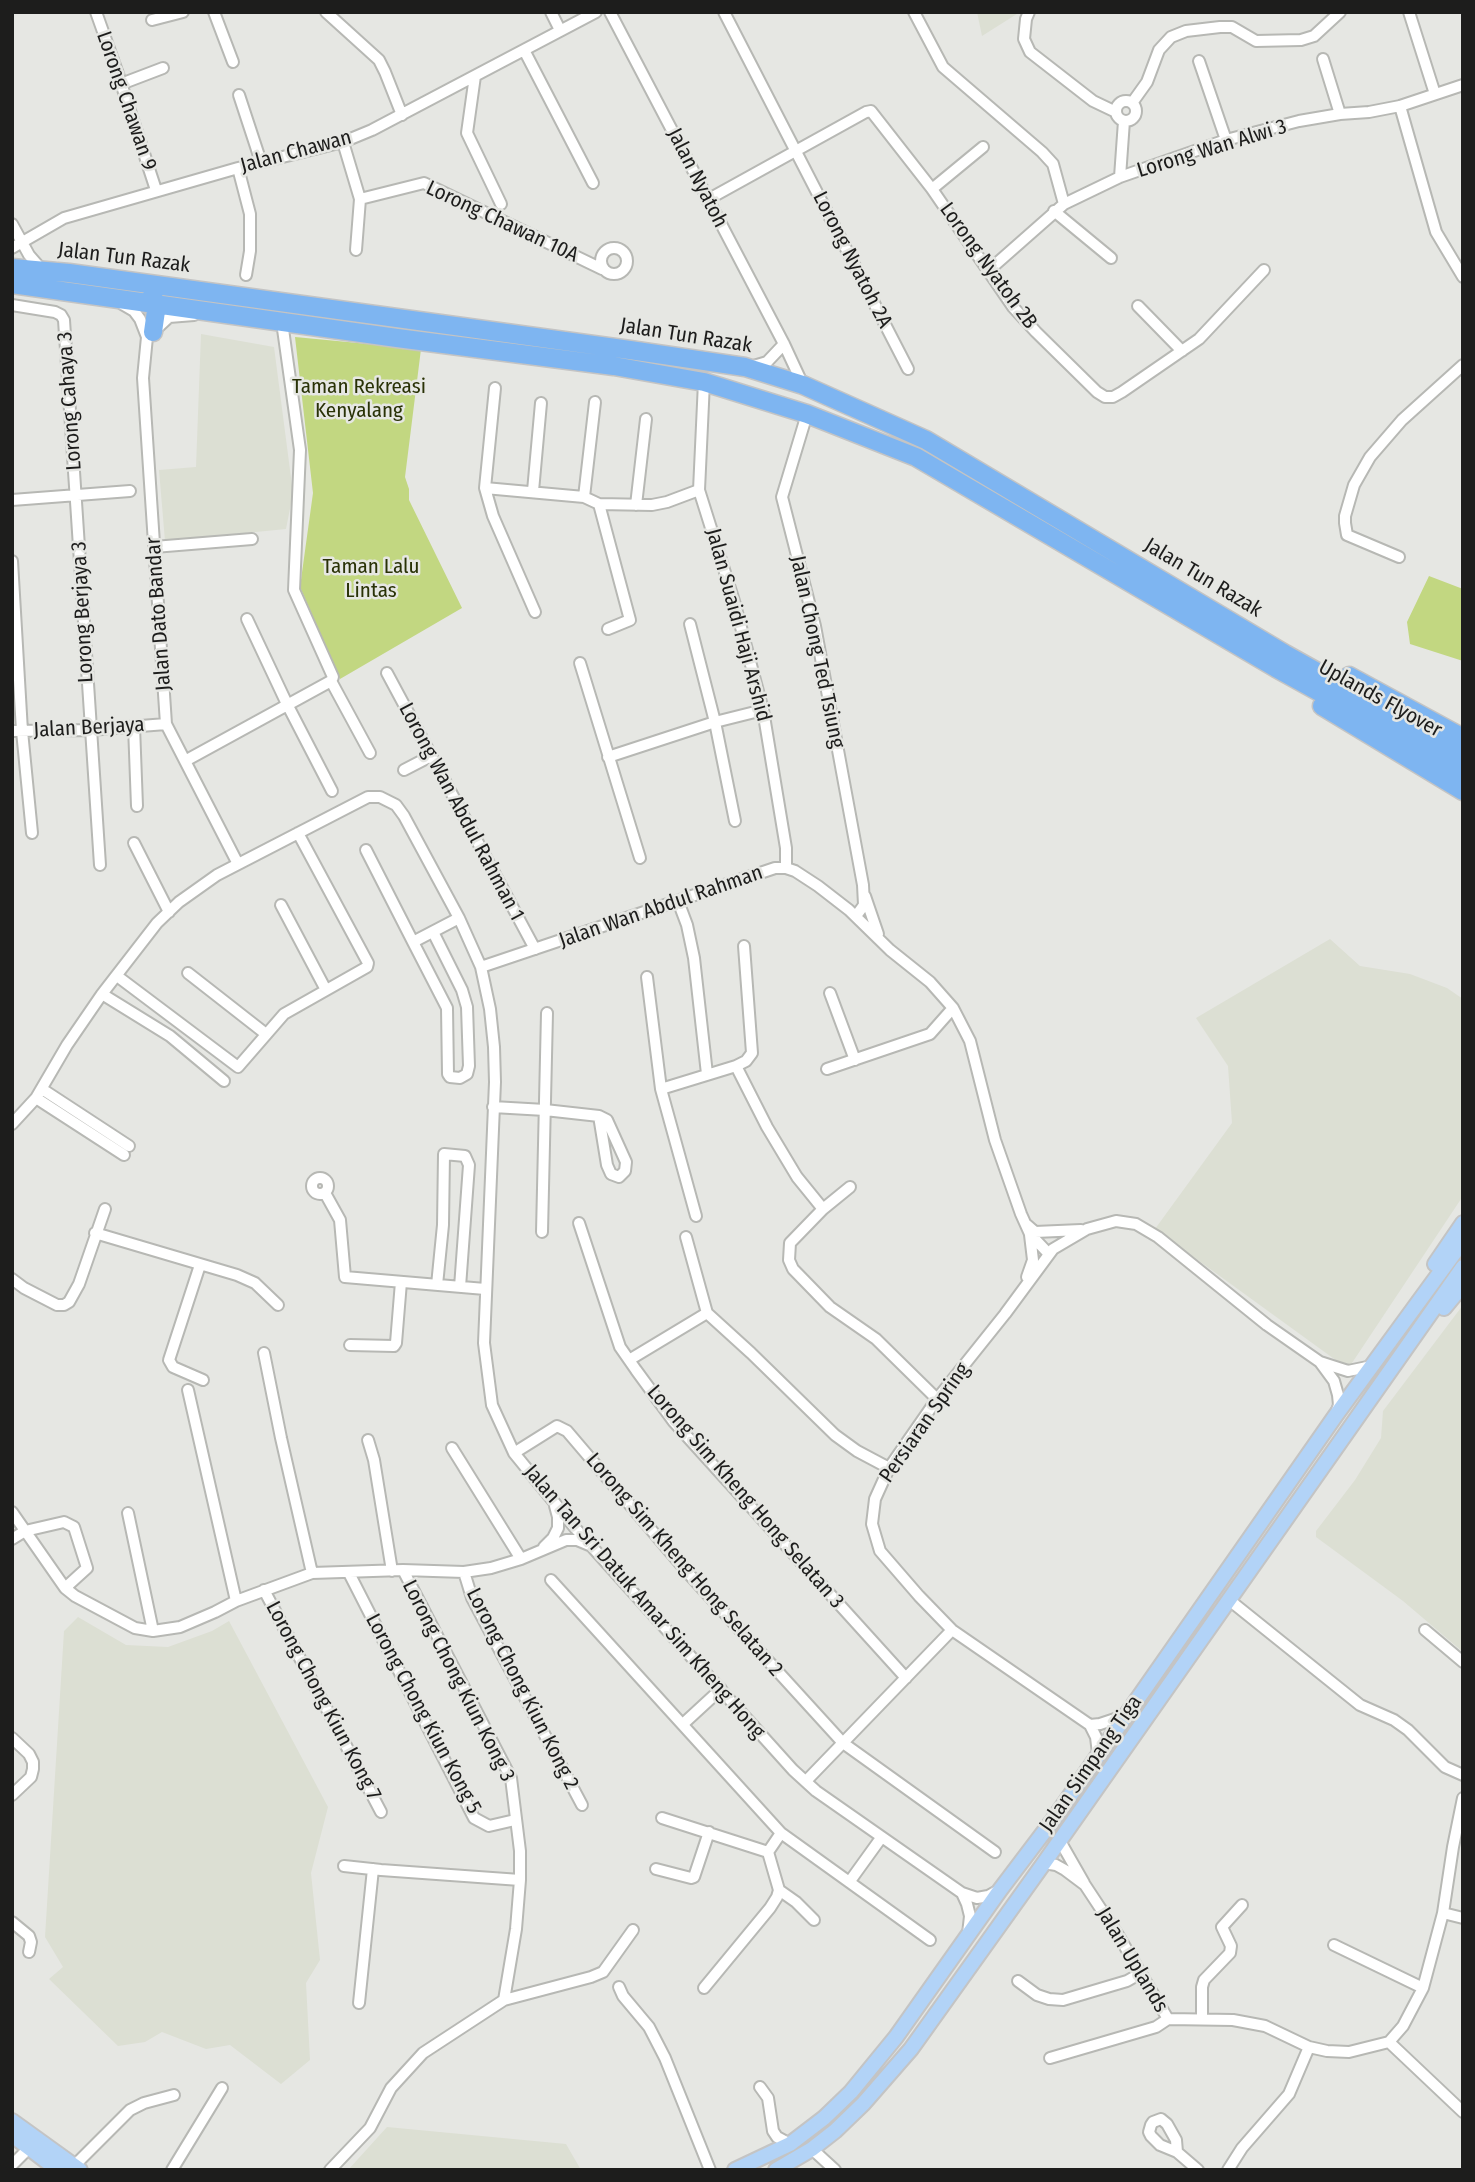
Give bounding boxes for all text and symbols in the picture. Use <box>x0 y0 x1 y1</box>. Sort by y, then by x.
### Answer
street label: Lorong Chawan 9 <box>90 28 162 174</box>
street label: Lorong Wan Alwi 3 <box>1134 114 1290 184</box>
street label: Jalan Nyatoh <box>661 124 733 232</box>
street label: Jalan Chawan <box>238 125 354 179</box>
street label: Lorong Chawan 10A <box>422 176 582 268</box>
street label: Lorong Nyatoh 2A <box>807 188 897 332</box>
street label: Lorong Nyatoh 2B <box>934 198 1042 334</box>
street label: Jalan Tun Razak <box>56 237 192 279</box>
street label: Jalan Tun Razak <box>618 313 754 359</box>
street label: Lorong Cahaya 3 <box>53 331 87 471</box>
park label: Taman Rekreasi Kenyalang <box>292 374 426 424</box>
street label: Jalan Suaidi Haji Arshid <box>700 526 776 724</box>
street label: Jalan Tun Razak <box>1139 533 1267 623</box>
street label: Jalan Dato Bandar <box>141 536 177 692</box>
street label: Lorong Berjaya 3 <box>67 541 99 683</box>
park label: Taman Lalu Lintas <box>322 554 420 604</box>
street label: Jalan Chong Ted Tsiung <box>784 554 850 750</box>
street label: Uplands Flyover <box>1314 655 1446 743</box>
street label: Lorong Wan Abdul Rahman 1 <box>393 699 529 925</box>
street label: Jalan Berjaya <box>33 713 145 743</box>
street label: Jalan Wan Abdul Rahman <box>556 860 766 954</box>
street label: Persiaran Spring <box>874 1358 976 1488</box>
street label: Lorong Sim Kheng Hong Selatan 3 <box>641 1380 849 1614</box>
street label: Lorong Sim Kheng Hong Selatan 2 <box>580 1448 788 1682</box>
street label: Jalan Tan Sri Datuk Amar Sim Kheng Hong <box>518 1460 770 1744</box>
street label: Lorong Chong Kiun Kong 3 <box>396 1576 520 1786</box>
street label: Lorong Chong Kiun Kong 2 <box>460 1584 584 1794</box>
street label: Lorong Chong Kiun Kong 7 <box>260 1597 386 1805</box>
street label: Lorong Chong Kiun Kong 5 <box>360 1610 486 1818</box>
street label: Jalan Simpang Tiga <box>1034 1691 1148 1837</box>
street label: Jalan Uplands <box>1091 1903 1173 2017</box>

